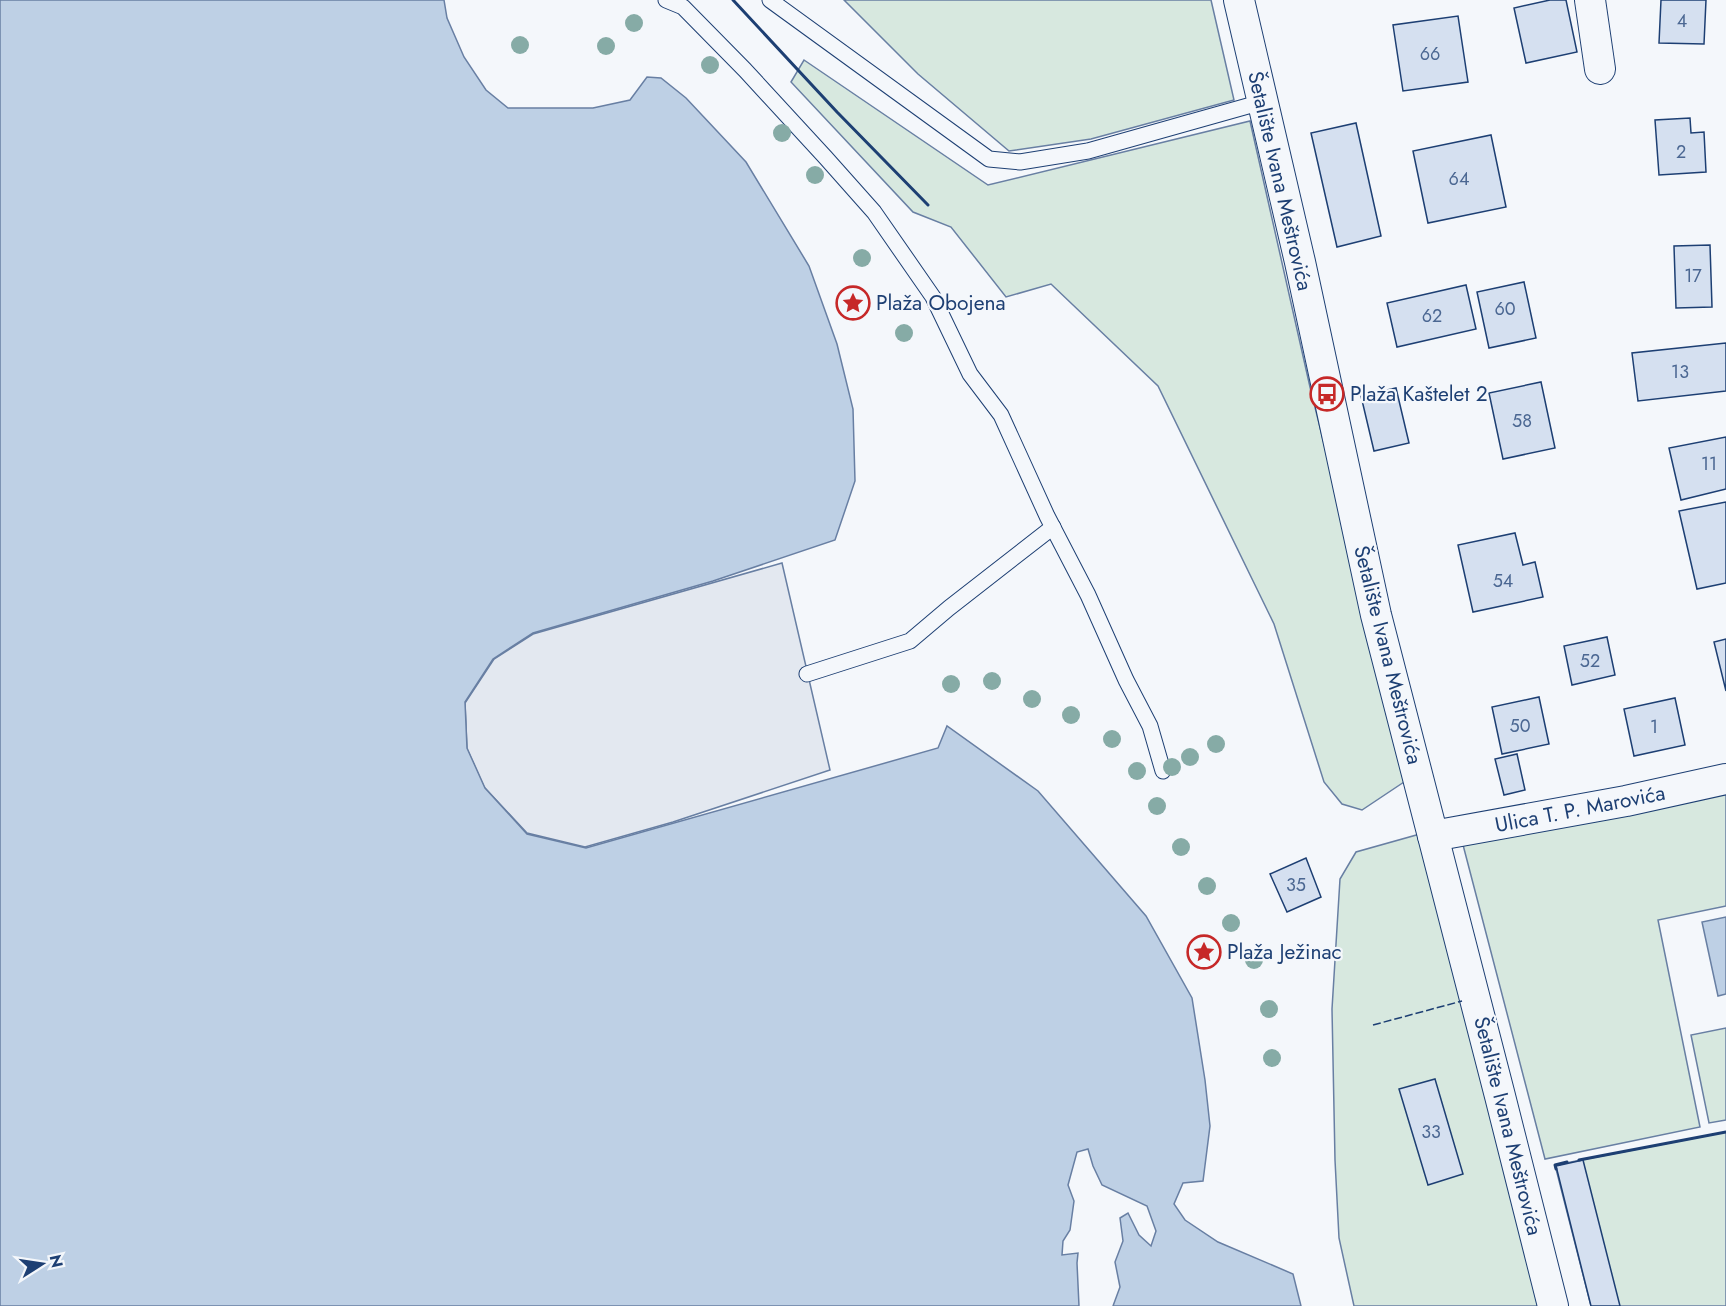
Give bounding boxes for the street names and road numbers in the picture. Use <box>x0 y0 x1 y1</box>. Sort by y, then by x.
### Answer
street label: Šetalište Ivana Meštrovića <box>1240 68 1320 294</box>
street label: Šetalište Ivana Meštrovića <box>1346 542 1430 768</box>
street label: Ulica T. P. Marovića <box>1492 778 1668 840</box>
street label: Šetalište Ivana Meštrovića <box>1466 1013 1550 1239</box>

